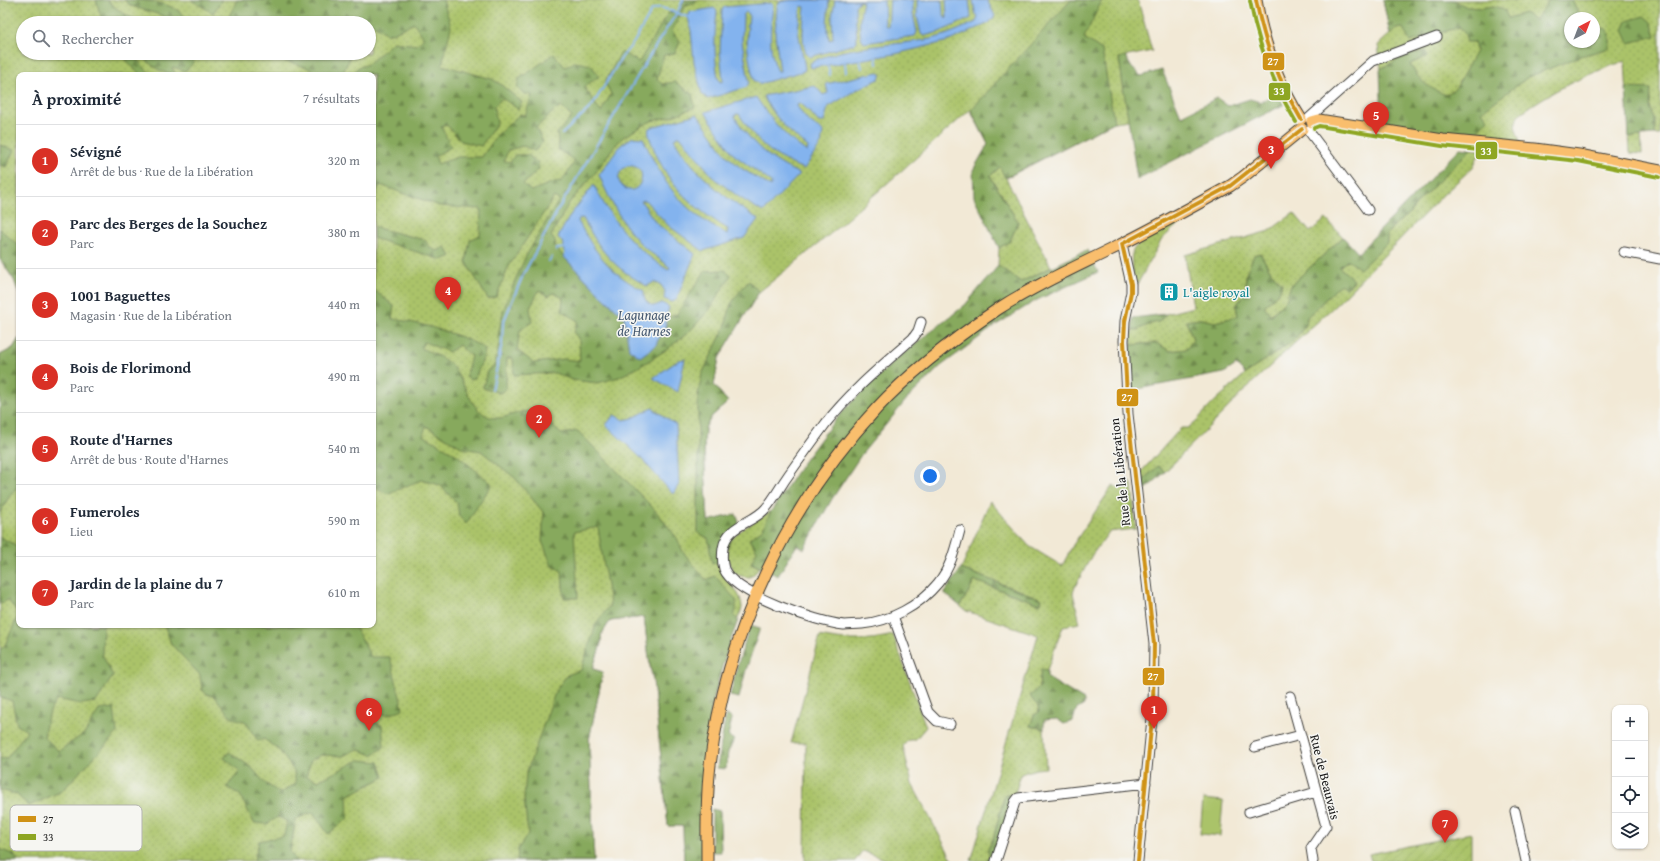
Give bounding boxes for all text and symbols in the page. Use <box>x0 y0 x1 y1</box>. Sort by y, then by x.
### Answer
north arrow <box>1564 12 1600 48</box>
search box <box>16 16 376 60</box>
icon: search <box>30 27 52 49</box>
text: Rechercher <box>62 28 134 49</box>
line badge: 27 <box>1262 52 1285 71</box>
text: 27 <box>1267 53 1279 69</box>
line badge: 33 <box>1268 82 1291 101</box>
text: 33 <box>1273 83 1285 99</box>
text: À proximité <box>32 86 121 111</box>
text: 7 résultats <box>303 89 360 108</box>
pin: 5 <box>1363 102 1389 135</box>
pin: 3 <box>1258 136 1284 169</box>
text: Sévigné <box>70 141 122 162</box>
line badge: 33 <box>1475 141 1498 160</box>
text: 33 <box>1480 143 1492 159</box>
text: 1 <box>42 151 48 170</box>
text: 320 m <box>328 151 360 170</box>
text: Arrêt de bus · Rue de la Libération <box>70 162 253 181</box>
text: Parc des Berges de la Souchez <box>70 213 267 234</box>
text: 2 <box>42 223 48 242</box>
text: 380 m <box>328 223 360 242</box>
text: Parc <box>70 234 94 253</box>
pin: 4 <box>435 277 461 310</box>
building icon: L'aigle royal <box>1158 281 1180 303</box>
place label: L'aigle royal <box>1183 283 1250 302</box>
text: 1001 Baguettes <box>70 285 170 306</box>
text: 3 <box>42 295 48 314</box>
text: 440 m <box>328 295 360 314</box>
water label: Lagunage de Harnes <box>617 305 671 341</box>
text: Magasin · Rue de la Libération <box>70 306 232 325</box>
text: Bois de Florimond <box>70 357 191 378</box>
text: 4 <box>42 367 48 386</box>
text: 490 m <box>328 367 360 386</box>
text: Parc <box>70 378 94 397</box>
line badge: 27 <box>1116 388 1139 407</box>
text: 27 <box>1121 389 1133 405</box>
pin: 2 <box>526 405 552 438</box>
street label: Rue de la Libération <box>1105 416 1135 527</box>
text: Route d'Harnes <box>70 429 173 450</box>
text: 5 <box>42 439 48 458</box>
text: 540 m <box>328 439 360 458</box>
text: Arrêt de bus · Route d'Harnes <box>70 450 229 469</box>
your location <box>920 466 940 486</box>
text: Fumeroles <box>70 501 140 522</box>
text: 6 <box>42 511 48 530</box>
text: 590 m <box>328 511 360 530</box>
text: Lieu <box>70 522 93 541</box>
text: Jardin de la plaine du 7 <box>70 573 223 594</box>
text: 7 <box>42 583 48 602</box>
text: 610 m <box>328 583 360 602</box>
text: Parc <box>70 594 94 613</box>
line badge: 27 <box>1142 667 1165 686</box>
text: 27 <box>1147 668 1159 684</box>
pin: 1 <box>1141 696 1167 729</box>
pin: 6 <box>356 698 382 731</box>
map controls <box>1612 705 1648 849</box>
button: + <box>1612 705 1648 741</box>
street label: Rue de Beauvais <box>1305 732 1345 822</box>
button: − <box>1612 741 1648 777</box>
button: locate <box>1612 777 1648 813</box>
legend <box>10 805 142 851</box>
pin: 7 <box>1432 810 1458 843</box>
text: 27 <box>43 811 54 827</box>
button: layers <box>1612 813 1648 849</box>
text: 33 <box>43 829 54 845</box>

